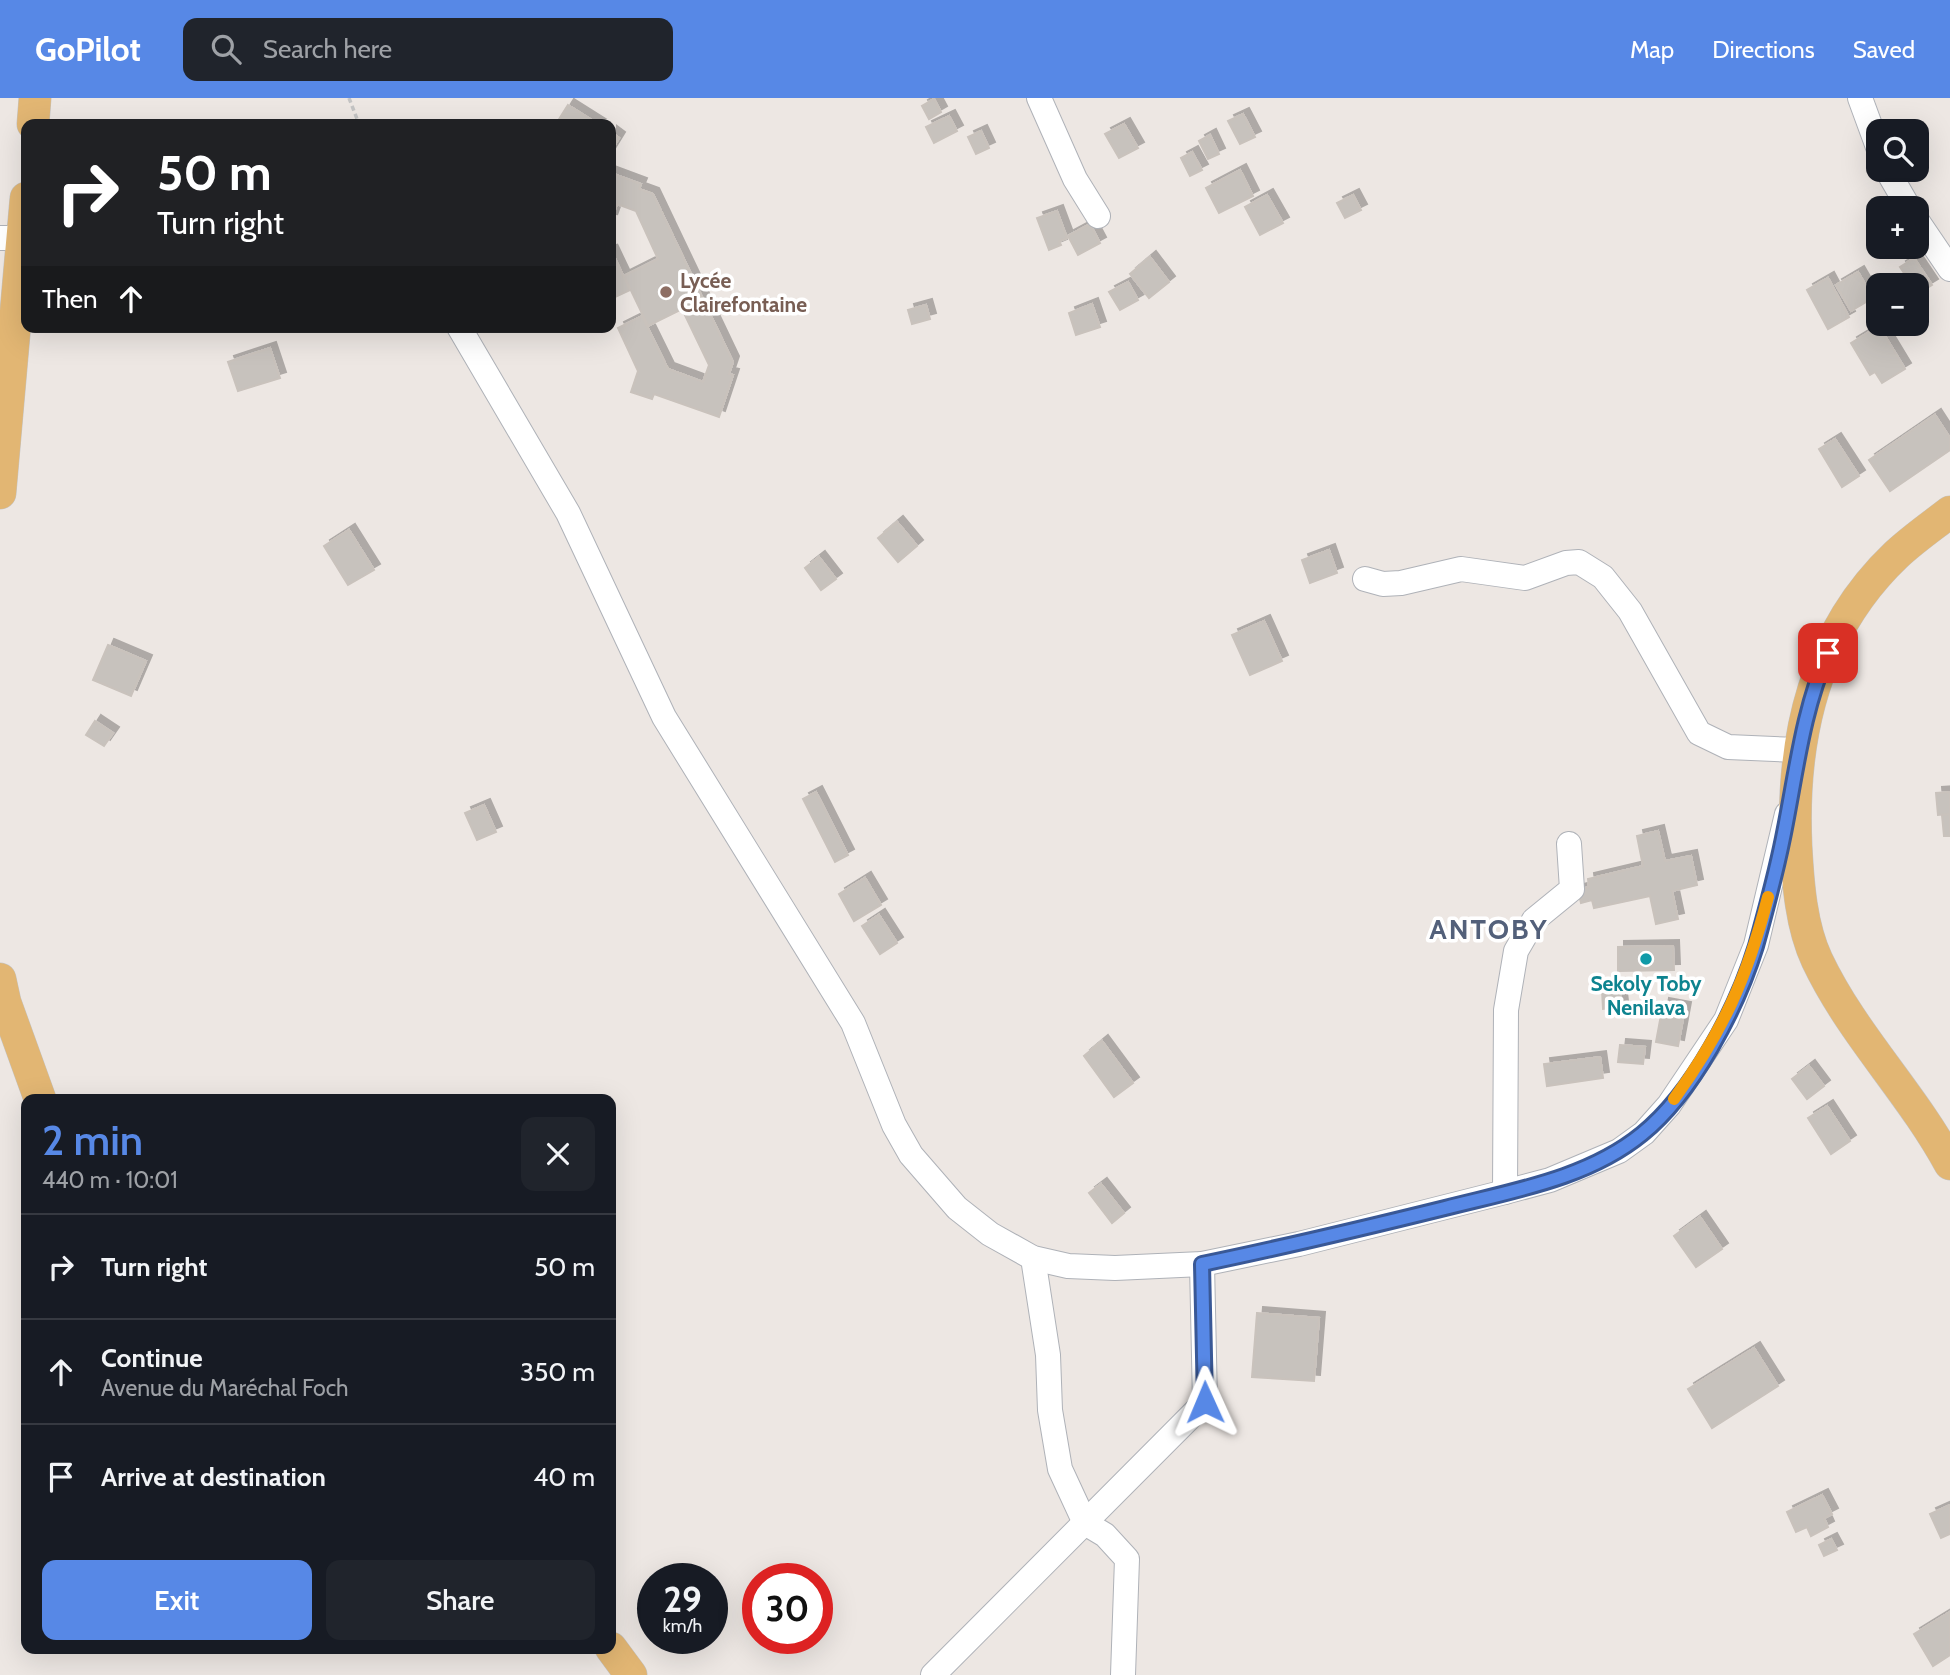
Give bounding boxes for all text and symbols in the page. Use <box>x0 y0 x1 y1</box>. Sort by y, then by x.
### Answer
search box <box>183 18 673 81</box>
text: GoPilot <box>35 29 141 69</box>
icon: search <box>207 30 245 68</box>
text: Search here <box>263 33 392 65</box>
text: Map <box>1630 35 1674 64</box>
text: Directions <box>1712 35 1815 64</box>
text: Saved <box>1853 35 1915 64</box>
map controls <box>1866 119 1929 336</box>
button: search <box>1866 119 1929 182</box>
text: 50 m <box>157 143 272 202</box>
icon: right <box>42 147 133 238</box>
button: + <box>1866 196 1929 259</box>
text: Turn right <box>157 203 284 242</box>
place label: Lycée Clairefontaine <box>680 268 807 317</box>
button: − <box>1866 273 1929 336</box>
icon: ahead <box>112 280 150 318</box>
text: Then <box>42 283 98 315</box>
marker: Lycée Clairefontaine <box>658 284 674 300</box>
pin <box>1798 623 1858 683</box>
icon: arrive <box>1809 634 1847 672</box>
district label: ANTOBY <box>1429 912 1549 946</box>
marker: Sekoly Toby Nenilava <box>1638 951 1654 967</box>
place label: Sekoly Toby Nenilava <box>1590 971 1702 1020</box>
text: 2 min <box>42 1114 143 1166</box>
button: close <box>521 1117 595 1191</box>
text: 440 m · 10:01 <box>42 1166 178 1194</box>
icon: right <box>42 1248 80 1286</box>
text: Turn right <box>101 1251 207 1283</box>
text: 50 m <box>534 1251 595 1283</box>
text: Continue <box>101 1342 203 1374</box>
icon: ahead <box>42 1353 80 1391</box>
text: 350 m <box>520 1356 595 1388</box>
position arrow <box>1168 1365 1242 1439</box>
text: Avenue du Maréchal Foch <box>101 1374 349 1402</box>
icon: arrive <box>42 1458 80 1496</box>
text: Arrive at destination <box>101 1461 326 1493</box>
text: 40 m <box>533 1461 595 1493</box>
button: Exit <box>42 1560 312 1640</box>
button: Share <box>326 1560 595 1640</box>
speed limit sign: 30 <box>742 1563 833 1654</box>
text: 29 <box>663 1578 702 1621</box>
text: km/h <box>663 1615 702 1637</box>

